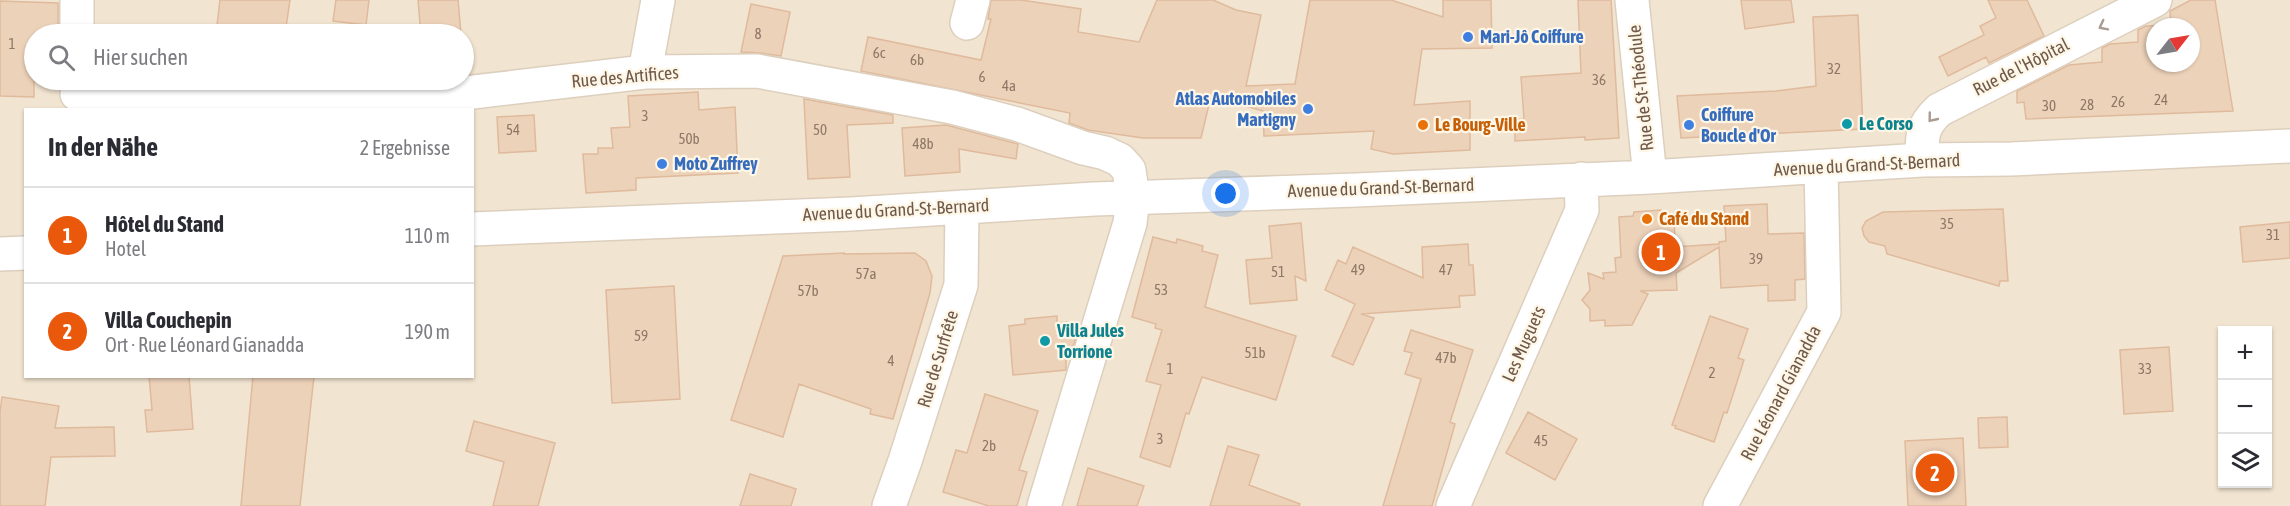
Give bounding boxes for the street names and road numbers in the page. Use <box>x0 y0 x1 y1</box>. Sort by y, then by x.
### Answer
street label: Rue de St-Théodule <box>1623 24 1658 152</box>
street label: Rue de l'Hôpital <box>1969 33 2073 100</box>
street label: Rue des Artifices <box>571 61 679 92</box>
street label: Avenue du Grand-St-Bernard <box>1773 149 1961 180</box>
street label: Avenue du Grand-St-Bernard <box>1287 174 1475 201</box>
street label: Avenue du Grand-St-Bernard <box>802 194 990 225</box>
street label: Les Muguets <box>1498 303 1550 385</box>
street label: Rue de Surfrête <box>913 308 962 410</box>
street label: Rue Léonard Gianadda <box>1736 322 1825 464</box>

